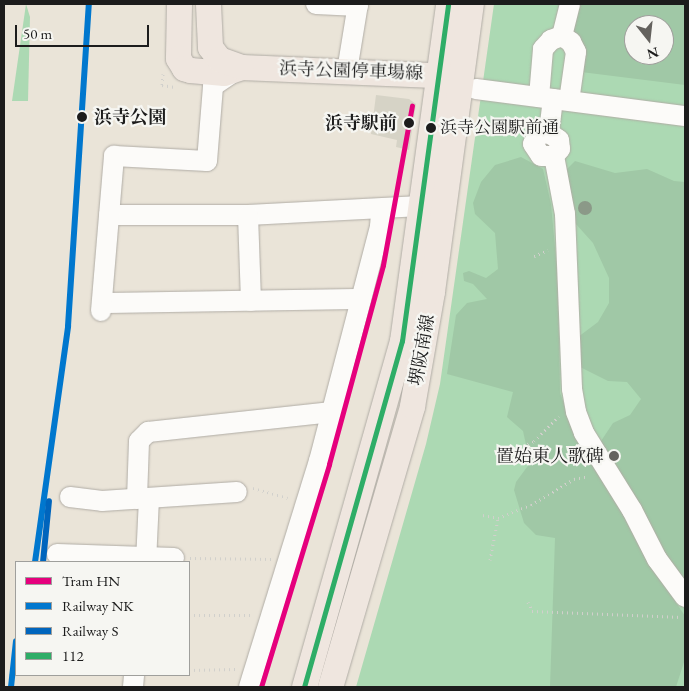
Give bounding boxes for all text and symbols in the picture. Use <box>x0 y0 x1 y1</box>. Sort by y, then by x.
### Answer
scale bar <box>18 15 151 47</box>
north arrow <box>624 15 674 65</box>
text: 50 m <box>23 24 52 43</box>
text: N <box>645 43 661 64</box>
street label: 浜寺公園停車場線 <box>279 58 423 84</box>
place label: 浜寺公園 <box>94 106 166 128</box>
marker: 浜寺公園 <box>74 109 90 125</box>
place label: 浜寺駅前 <box>325 112 397 134</box>
marker: 浜寺駅前 <box>401 115 417 131</box>
place label: 浜寺公園駅前通 <box>440 118 559 138</box>
marker: 浜寺公園駅前通 <box>426 123 436 133</box>
street label: 堺阪南線 <box>405 313 439 387</box>
place label: 置始東人歌碑 <box>496 445 604 467</box>
marker: 置始東人歌碑 <box>608 450 620 462</box>
legend <box>15 561 190 676</box>
text: Tram HN <box>62 571 120 590</box>
text: Railway NK <box>62 596 134 615</box>
text: Railway S <box>62 621 118 640</box>
text: 112 <box>62 646 84 665</box>

